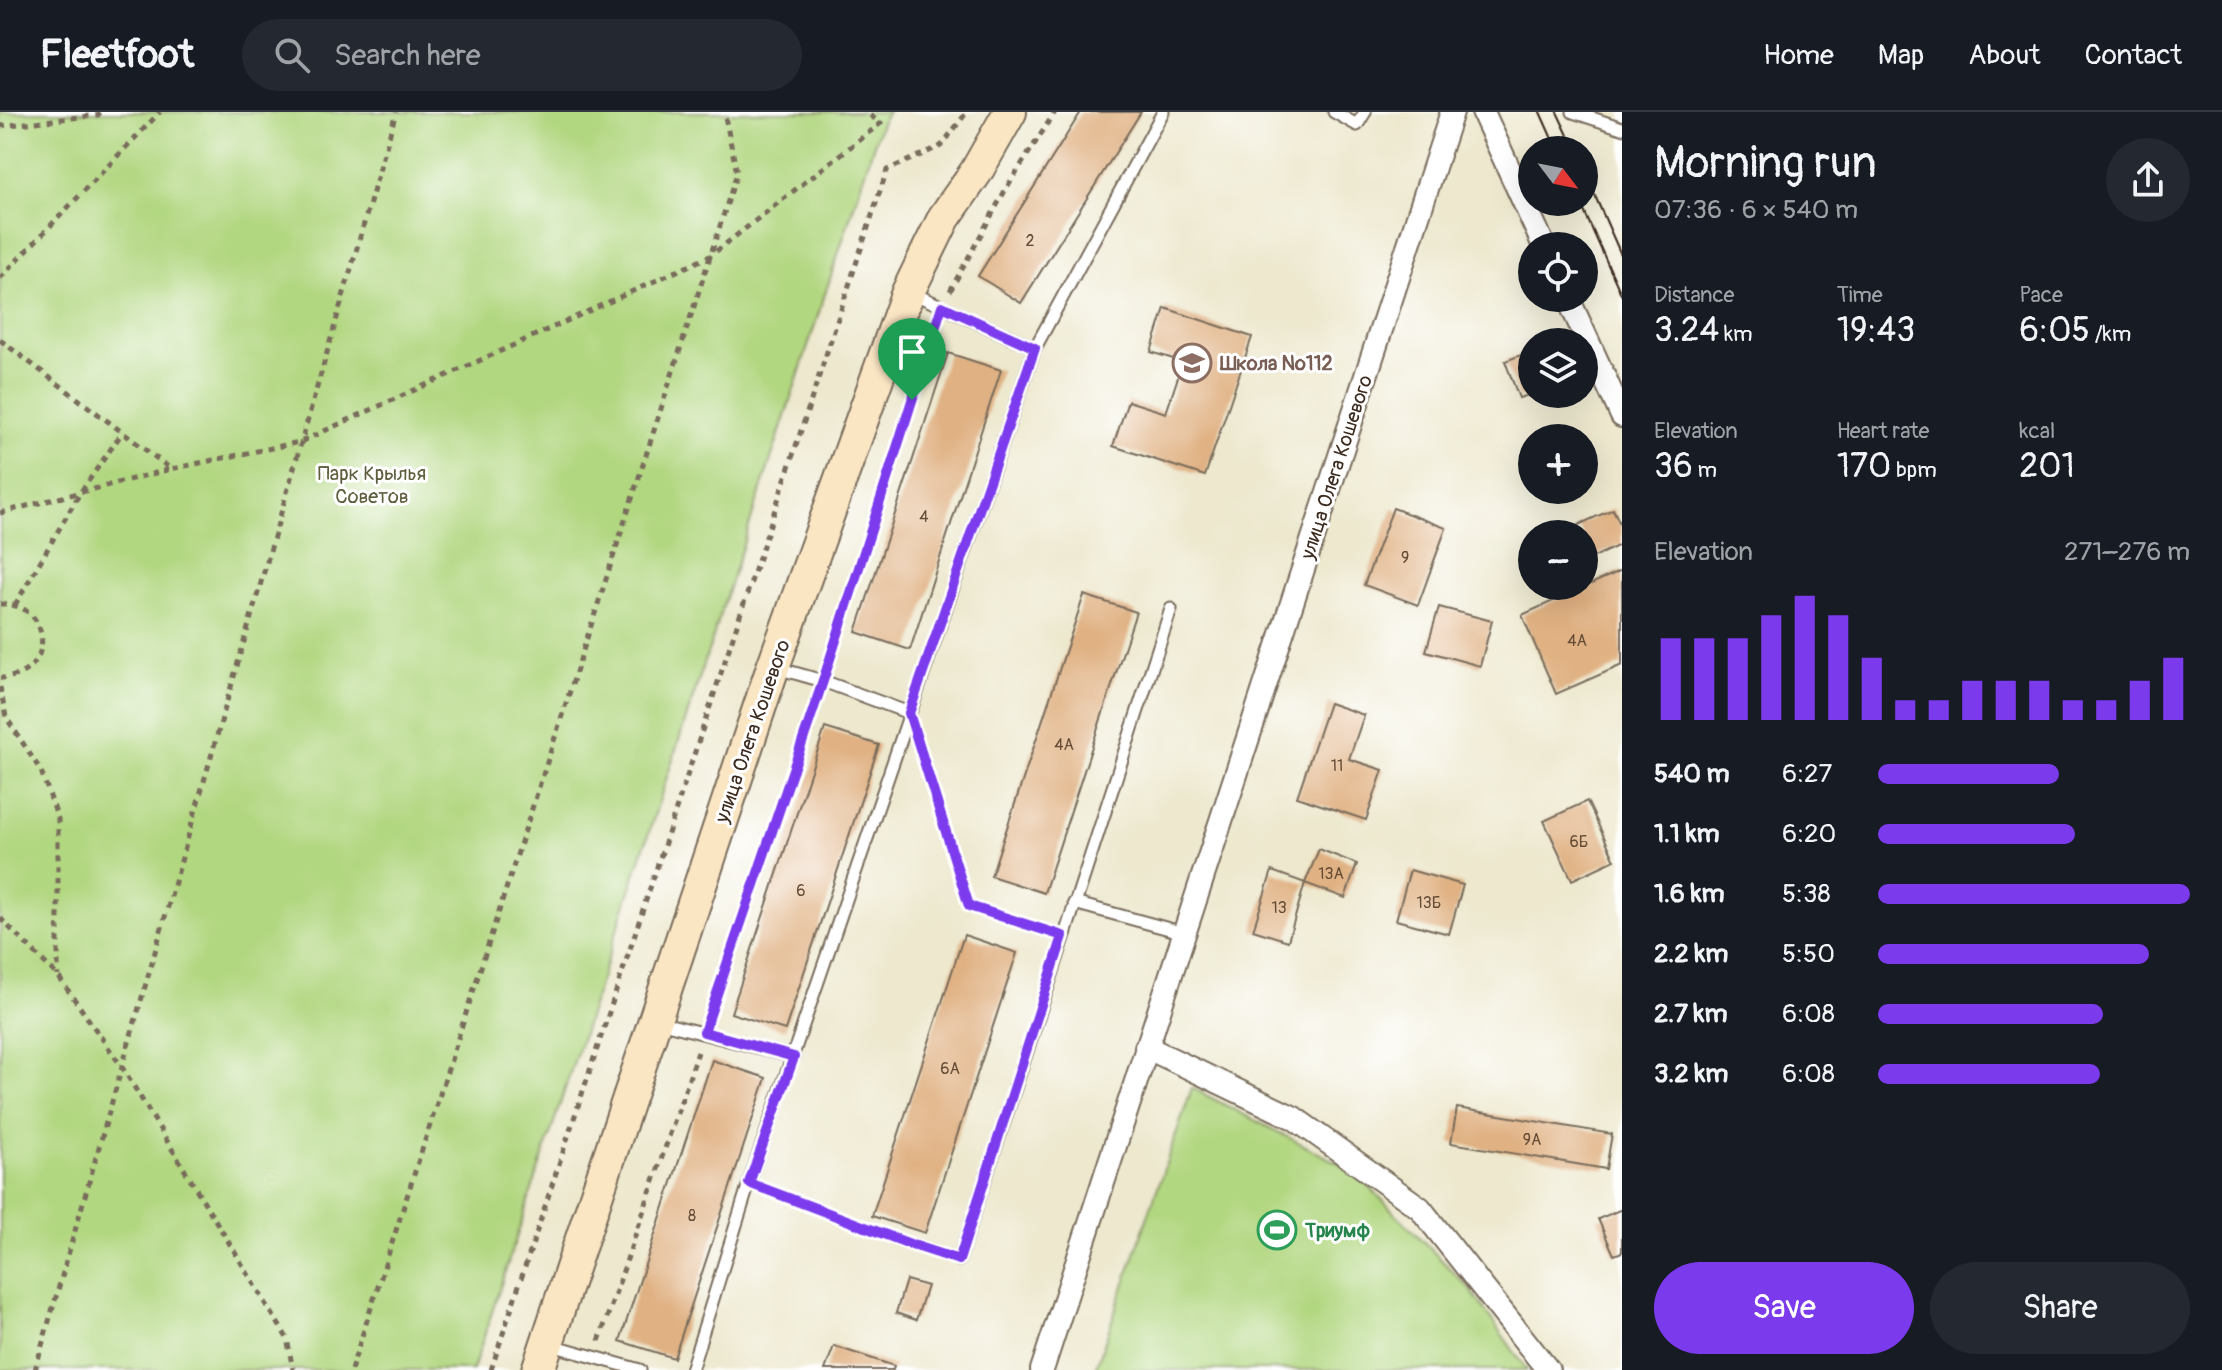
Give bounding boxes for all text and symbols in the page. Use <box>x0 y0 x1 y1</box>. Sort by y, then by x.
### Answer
search box <box>242 19 802 91</box>
text: Fleetfoot <box>40 31 194 79</box>
icon: search <box>270 33 314 77</box>
text: Search here <box>334 37 481 74</box>
text: Home <box>1763 38 1834 73</box>
text: Map <box>1878 38 1924 73</box>
text: About <box>1968 38 2041 73</box>
text: Contact <box>2085 38 2182 73</box>
north arrow <box>1518 136 1598 216</box>
map controls <box>1518 136 1598 600</box>
text: Morning run <box>1654 136 1877 191</box>
button: share <box>2106 138 2190 222</box>
text: 07:36 · 6 × 540 m <box>1654 194 1858 226</box>
house number: 2 <box>1026 231 1035 251</box>
button: locate <box>1518 232 1598 312</box>
text: Distance <box>1654 281 1734 309</box>
text: Time <box>1837 281 1883 309</box>
text: Pace <box>2019 281 2063 309</box>
text: 3.24 <box>1654 309 1719 352</box>
text: 19:43 <box>1837 309 1915 352</box>
text: 6:05 <box>2019 309 2090 352</box>
pin <box>878 318 946 400</box>
text: km <box>1719 320 1753 348</box>
text: /km <box>2090 320 2131 348</box>
button: layers <box>1518 328 1598 408</box>
icon: arrive <box>890 330 934 374</box>
school or university icon: Школа №112 <box>1171 342 1213 384</box>
place label: Школа №112 <box>1219 351 1333 376</box>
street label: улица Олега Кошевого <box>1295 372 1378 563</box>
text: Elevation <box>1654 417 1738 445</box>
text: Heart rate <box>1837 417 1929 445</box>
text: kcal <box>2019 417 2055 445</box>
button: + <box>1518 424 1598 504</box>
text: 36 <box>1654 445 1693 488</box>
text: 170 <box>1837 445 1891 488</box>
text: 201 <box>2019 445 2075 488</box>
text: m <box>1693 456 1717 484</box>
text: bpm <box>1891 456 1937 484</box>
park label: Парк Крылья Советов <box>318 461 426 509</box>
house number: 4 <box>919 507 929 527</box>
button: − <box>1518 520 1598 600</box>
text: Elevation <box>1654 536 1753 568</box>
text: 271–276 m <box>2064 536 2190 568</box>
house number: 9 <box>1401 548 1409 568</box>
house number: 4А <box>1567 631 1587 651</box>
street label: улица Олега Кошевого <box>709 636 796 827</box>
house number: 4А <box>1054 735 1074 755</box>
house number: 11 <box>1331 756 1343 776</box>
text: 540 m <box>1654 758 1730 790</box>
text: 6:27 <box>1782 758 1832 790</box>
text: 1.1 km <box>1654 818 1720 850</box>
text: 6:20 <box>1782 818 1836 850</box>
house number: 6Б <box>1570 832 1588 852</box>
house number: 13А <box>1318 864 1344 884</box>
text: 1.6 km <box>1654 878 1725 910</box>
text: 5:38 <box>1782 878 1831 910</box>
house number: 6 <box>796 881 806 901</box>
house number: 13Б <box>1417 893 1441 913</box>
house number: 13 <box>1271 898 1287 918</box>
text: 2.2 km <box>1654 938 1728 970</box>
text: 5:50 <box>1782 938 1835 970</box>
text: 2.7 km <box>1654 998 1728 1030</box>
text: 6:08 <box>1782 998 1835 1030</box>
text: 3.2 km <box>1654 1058 1728 1090</box>
text: 6:08 <box>1782 1058 1835 1090</box>
house number: 6А <box>940 1059 960 1079</box>
house number: 9А <box>1523 1130 1541 1150</box>
house number: 8 <box>688 1206 696 1226</box>
sports icon: Триумф <box>1256 1209 1298 1251</box>
place label: Триумф <box>1304 1218 1370 1243</box>
button: Save <box>1654 1262 1914 1354</box>
button: Share <box>1930 1262 2190 1354</box>

